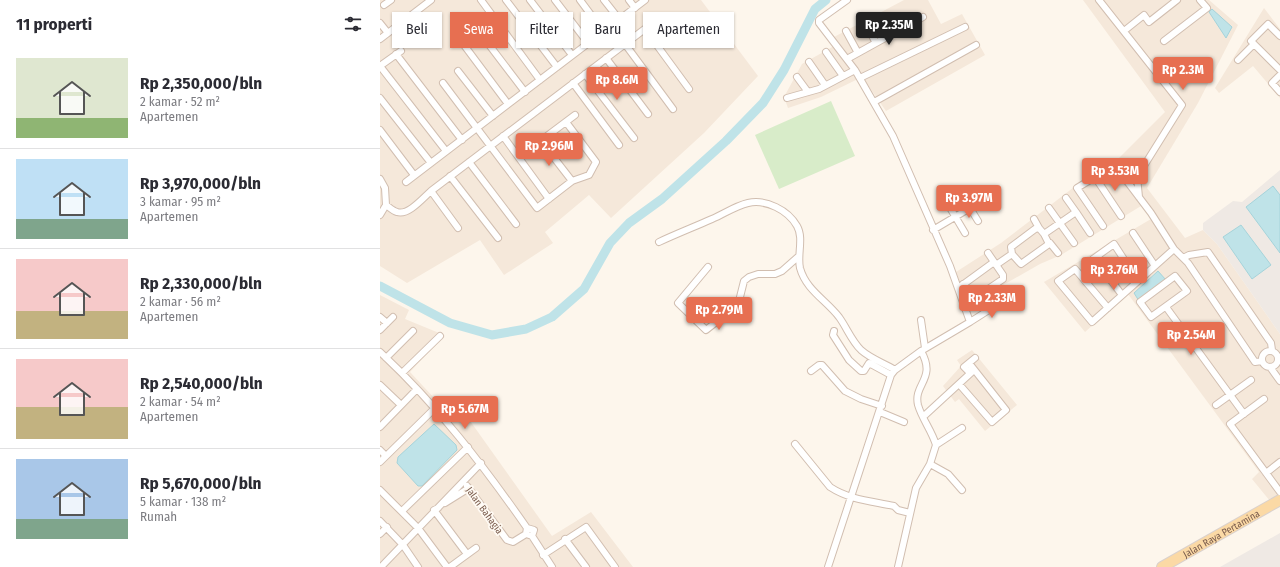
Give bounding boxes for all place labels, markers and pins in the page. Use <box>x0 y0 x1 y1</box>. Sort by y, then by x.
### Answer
pin: Rp 2.35M <box>848 12 930 46</box>
pin: Rp 2.3M <box>1146 57 1220 91</box>
pin: Rp 8.6M <box>580 67 654 101</box>
pin: Rp 2.96M <box>508 133 590 167</box>
pin: Rp 3.53M <box>1074 158 1156 192</box>
pin: Rp 3.97M <box>928 185 1010 219</box>
pin: Rp 3.76M <box>1073 257 1155 291</box>
pin: Rp 2.33M <box>951 285 1033 319</box>
pin: Rp 2.79M <box>678 297 760 331</box>
pin: Rp 2.54M <box>1150 322 1232 356</box>
pin: Rp 5.67M <box>424 396 506 430</box>

